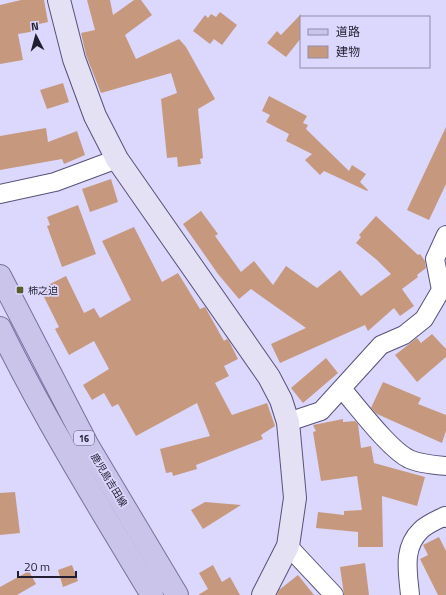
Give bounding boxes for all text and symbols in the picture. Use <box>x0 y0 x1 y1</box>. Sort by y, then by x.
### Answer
north arrow <box>16 16 56 56</box>
legend <box>300 16 430 68</box>
text: N <box>30 18 40 34</box>
text: 道路 <box>336 22 360 41</box>
text: 建物 <box>336 42 360 61</box>
place label: 柿之迫 <box>28 283 58 298</box>
marker: 柿之迫 <box>15 285 25 295</box>
road number: 16 <box>74 431 94 445</box>
street label: 鹿児島吉田線 <box>87 450 131 510</box>
scale bar <box>18 553 76 579</box>
text: 20 m <box>24 557 50 576</box>

